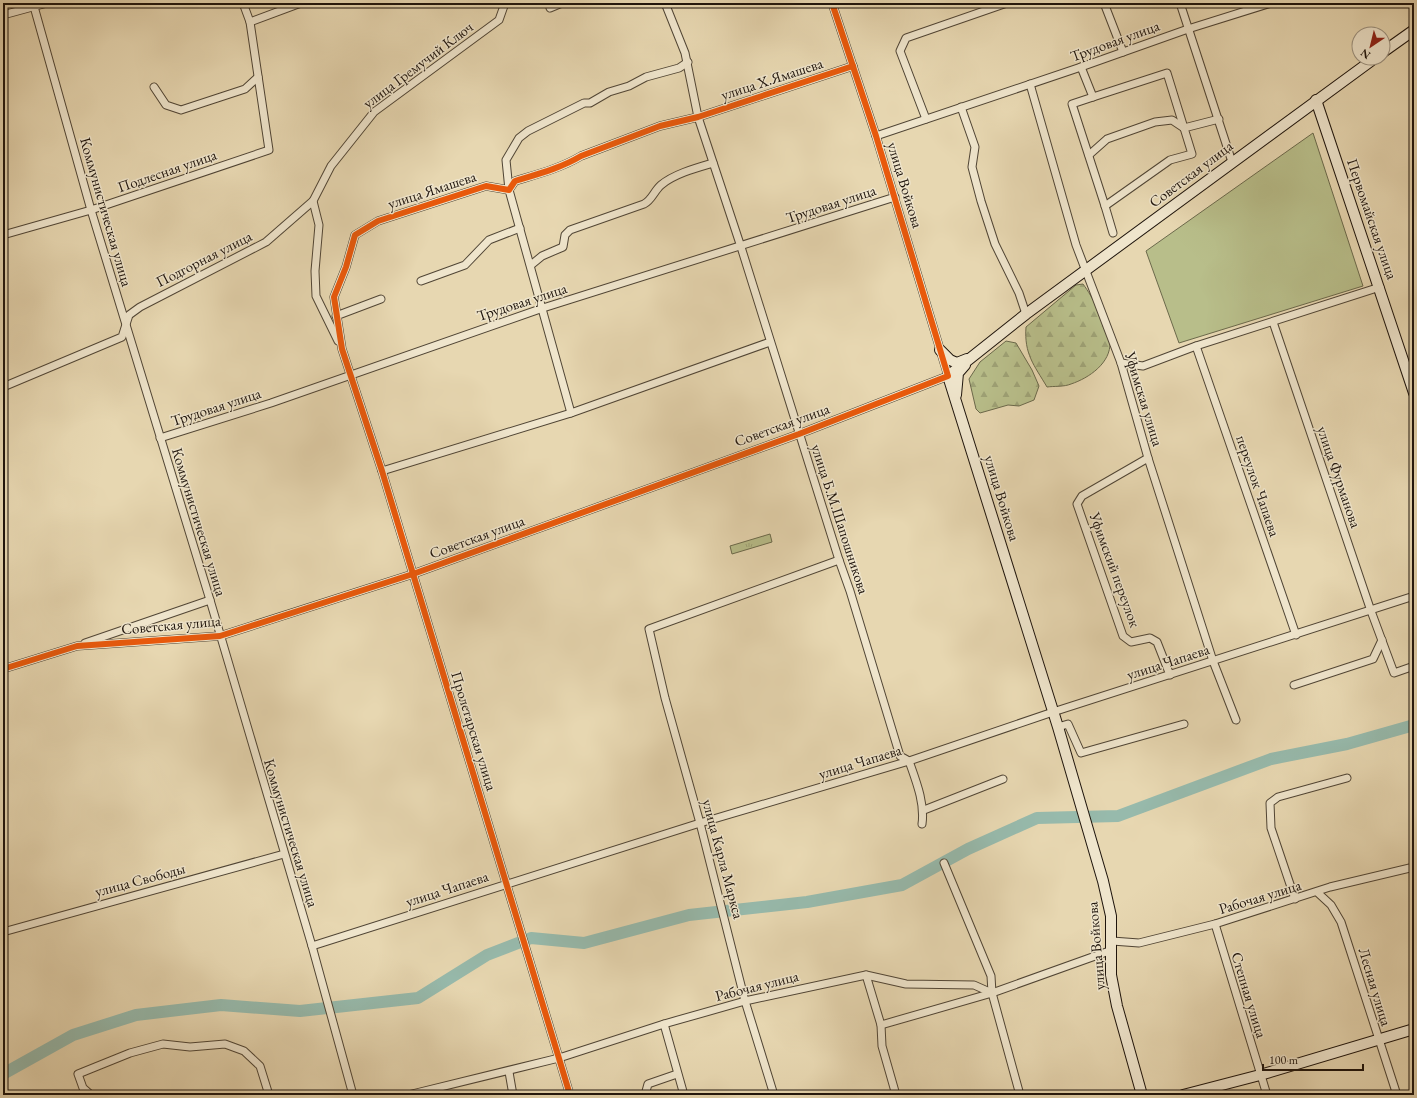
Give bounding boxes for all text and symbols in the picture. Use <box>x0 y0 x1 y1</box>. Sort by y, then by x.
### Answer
street label: Трудовая улица <box>1068 16 1162 65</box>
street label: улица Гремучий Ключ <box>359 17 477 112</box>
north arrow <box>1351 26 1391 66</box>
text: N <box>1358 46 1373 62</box>
street label: улица Х.Ямашева <box>718 53 825 104</box>
street label: Коммунистическая улица <box>76 135 137 289</box>
street label: Советская улица <box>1145 136 1236 211</box>
street label: улица Войкова <box>883 140 928 230</box>
street label: Подлесная улица <box>115 145 219 196</box>
street label: Первомайская улица <box>1343 156 1402 282</box>
street label: улица Ямашева <box>385 166 479 213</box>
street label: Трудовая улица <box>783 180 878 227</box>
street label: Подгорная улица <box>153 226 255 291</box>
street label: Трудовая улица <box>474 278 569 325</box>
street label: Уфимская улица <box>1121 348 1168 448</box>
street label: Трудовая улица <box>168 383 263 430</box>
street label: Советская улица <box>732 399 832 451</box>
street label: улица Фурманова <box>1313 423 1366 530</box>
street label: переулок Чапаева <box>1232 433 1285 539</box>
street label: улица Б.М.Шапошникова <box>807 442 874 596</box>
street label: Коммунистическая улица <box>168 445 231 598</box>
street label: улица Войкова <box>980 453 1025 543</box>
street label: Уфимский переулок <box>1085 509 1145 630</box>
street label: Советская улица <box>427 511 527 563</box>
street label: Советская улица <box>120 611 222 638</box>
street label: улица Чапаева <box>1124 639 1212 684</box>
street label: Пролетарская улица <box>447 669 502 793</box>
street label: улица Чапаева <box>816 740 904 783</box>
street label: Коммунистическая улица <box>260 756 323 909</box>
street label: улица Карла Маркса <box>698 797 749 921</box>
street label: улица Свободы <box>93 858 187 901</box>
street label: улица Чапаева <box>403 866 491 911</box>
street label: Рабочая улица <box>1216 875 1303 918</box>
street label: улица Войкова <box>1082 901 1109 991</box>
street label: Лесная улица <box>1355 945 1396 1028</box>
street label: Степная улица <box>1227 950 1272 1040</box>
street label: Рабочая улица <box>713 966 801 1005</box>
scale bar <box>1263 1046 1363 1072</box>
text: 100 m <box>1269 1052 1299 1068</box>

